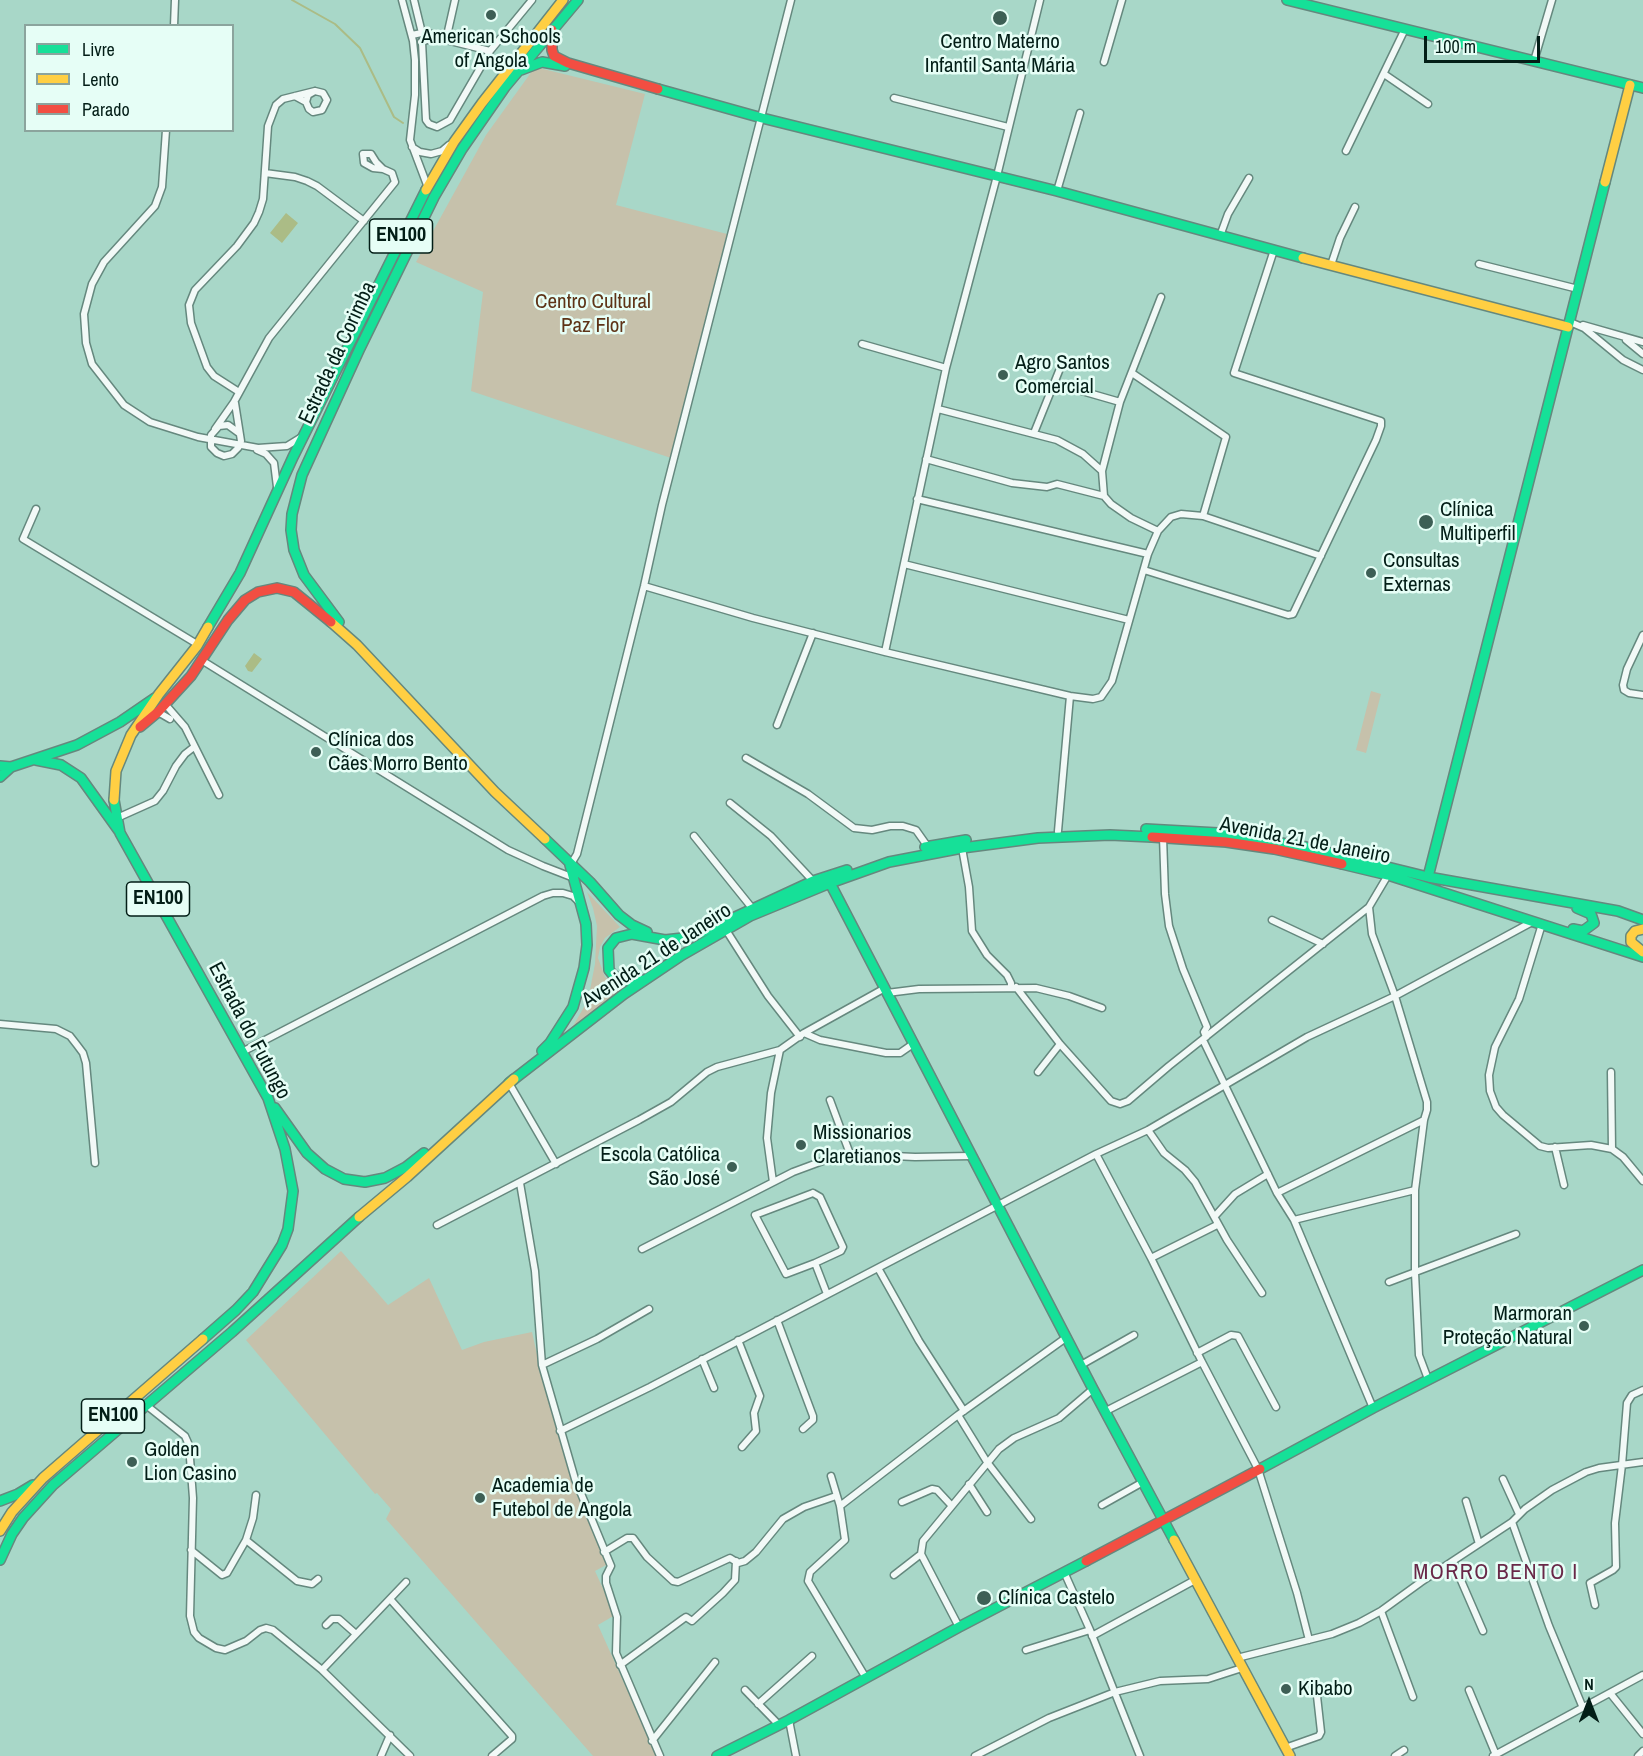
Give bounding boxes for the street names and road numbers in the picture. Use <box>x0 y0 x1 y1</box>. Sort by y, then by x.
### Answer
road number: EN100 <box>370 219 432 253</box>
street label: Estrada da Corimba <box>294 278 382 428</box>
street label: Avenida 21 de Janeiro <box>1218 812 1392 870</box>
road number: EN100 <box>126 882 190 916</box>
street label: Avenida 21 de Janeiro <box>578 898 736 1014</box>
street label: Estrada do Futungo <box>202 958 296 1104</box>
road number: EN100 <box>82 1399 144 1433</box>

